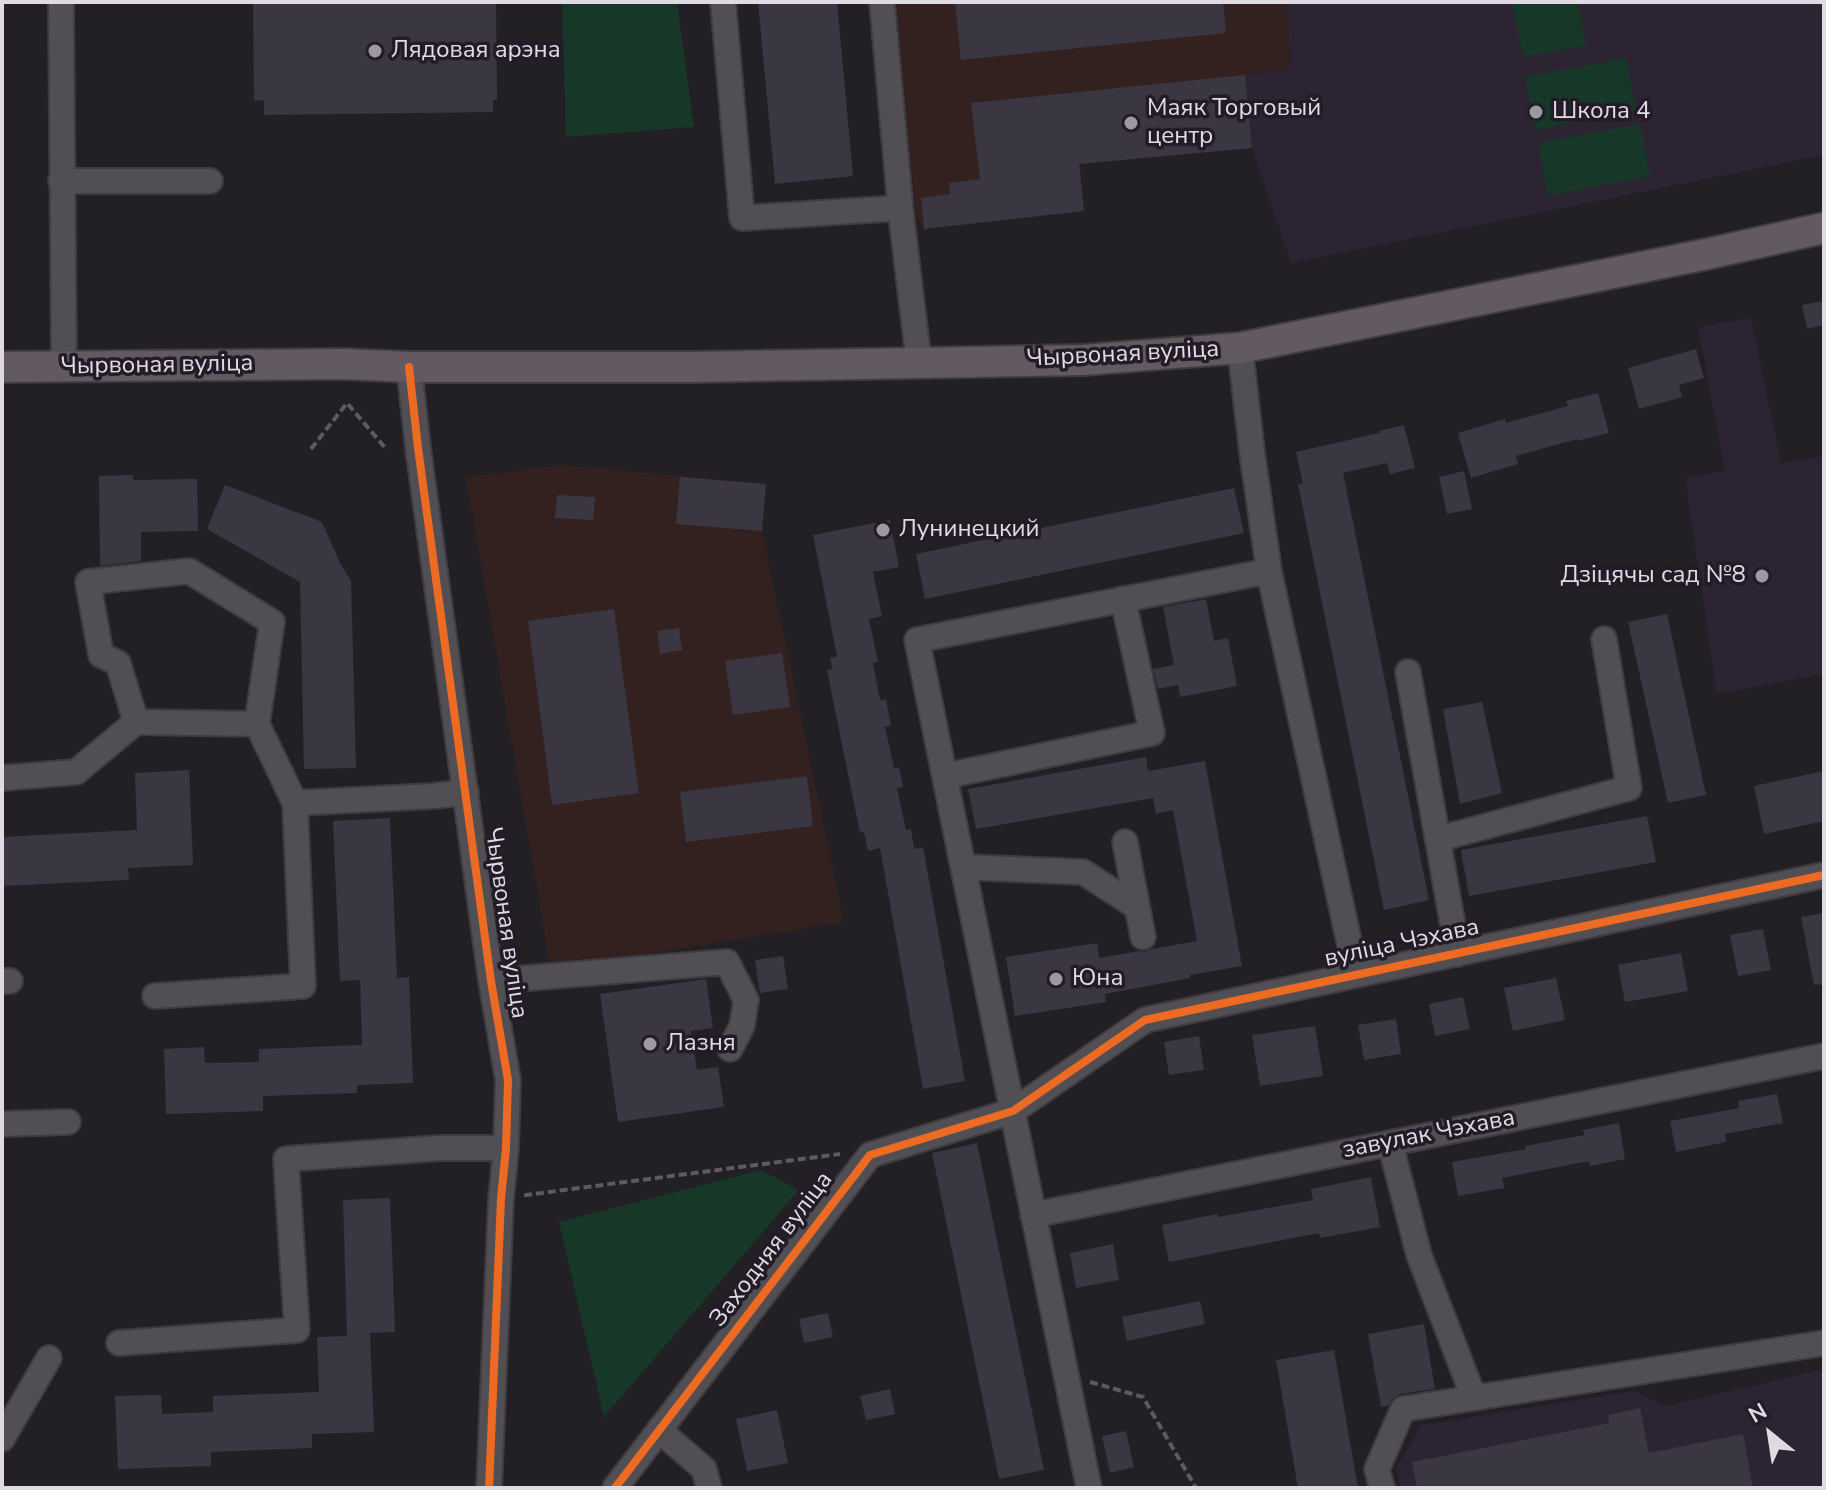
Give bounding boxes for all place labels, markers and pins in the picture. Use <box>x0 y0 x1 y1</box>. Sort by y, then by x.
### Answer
place label: Лядовая арэна <box>391 37 561 65</box>
marker: Лядовая арэна <box>366 42 384 60</box>
place label: Маяк Торговый центр <box>1147 95 1321 151</box>
place label: Школа 4 <box>1552 98 1651 126</box>
marker: Школа 4 <box>1527 103 1545 121</box>
marker: Маяк Торговый центр <box>1122 114 1140 132</box>
place label: Лунинецкий <box>899 516 1040 544</box>
marker: Лунинецкий <box>874 521 892 539</box>
place label: Дзіцячы сад №8 <box>1560 562 1746 590</box>
marker: Дзіцячы сад №8 <box>1753 567 1771 585</box>
place label: Юна <box>1072 965 1123 993</box>
marker: Юна <box>1047 970 1065 988</box>
place label: Лазня <box>666 1030 736 1058</box>
marker: Лазня <box>641 1035 659 1053</box>

